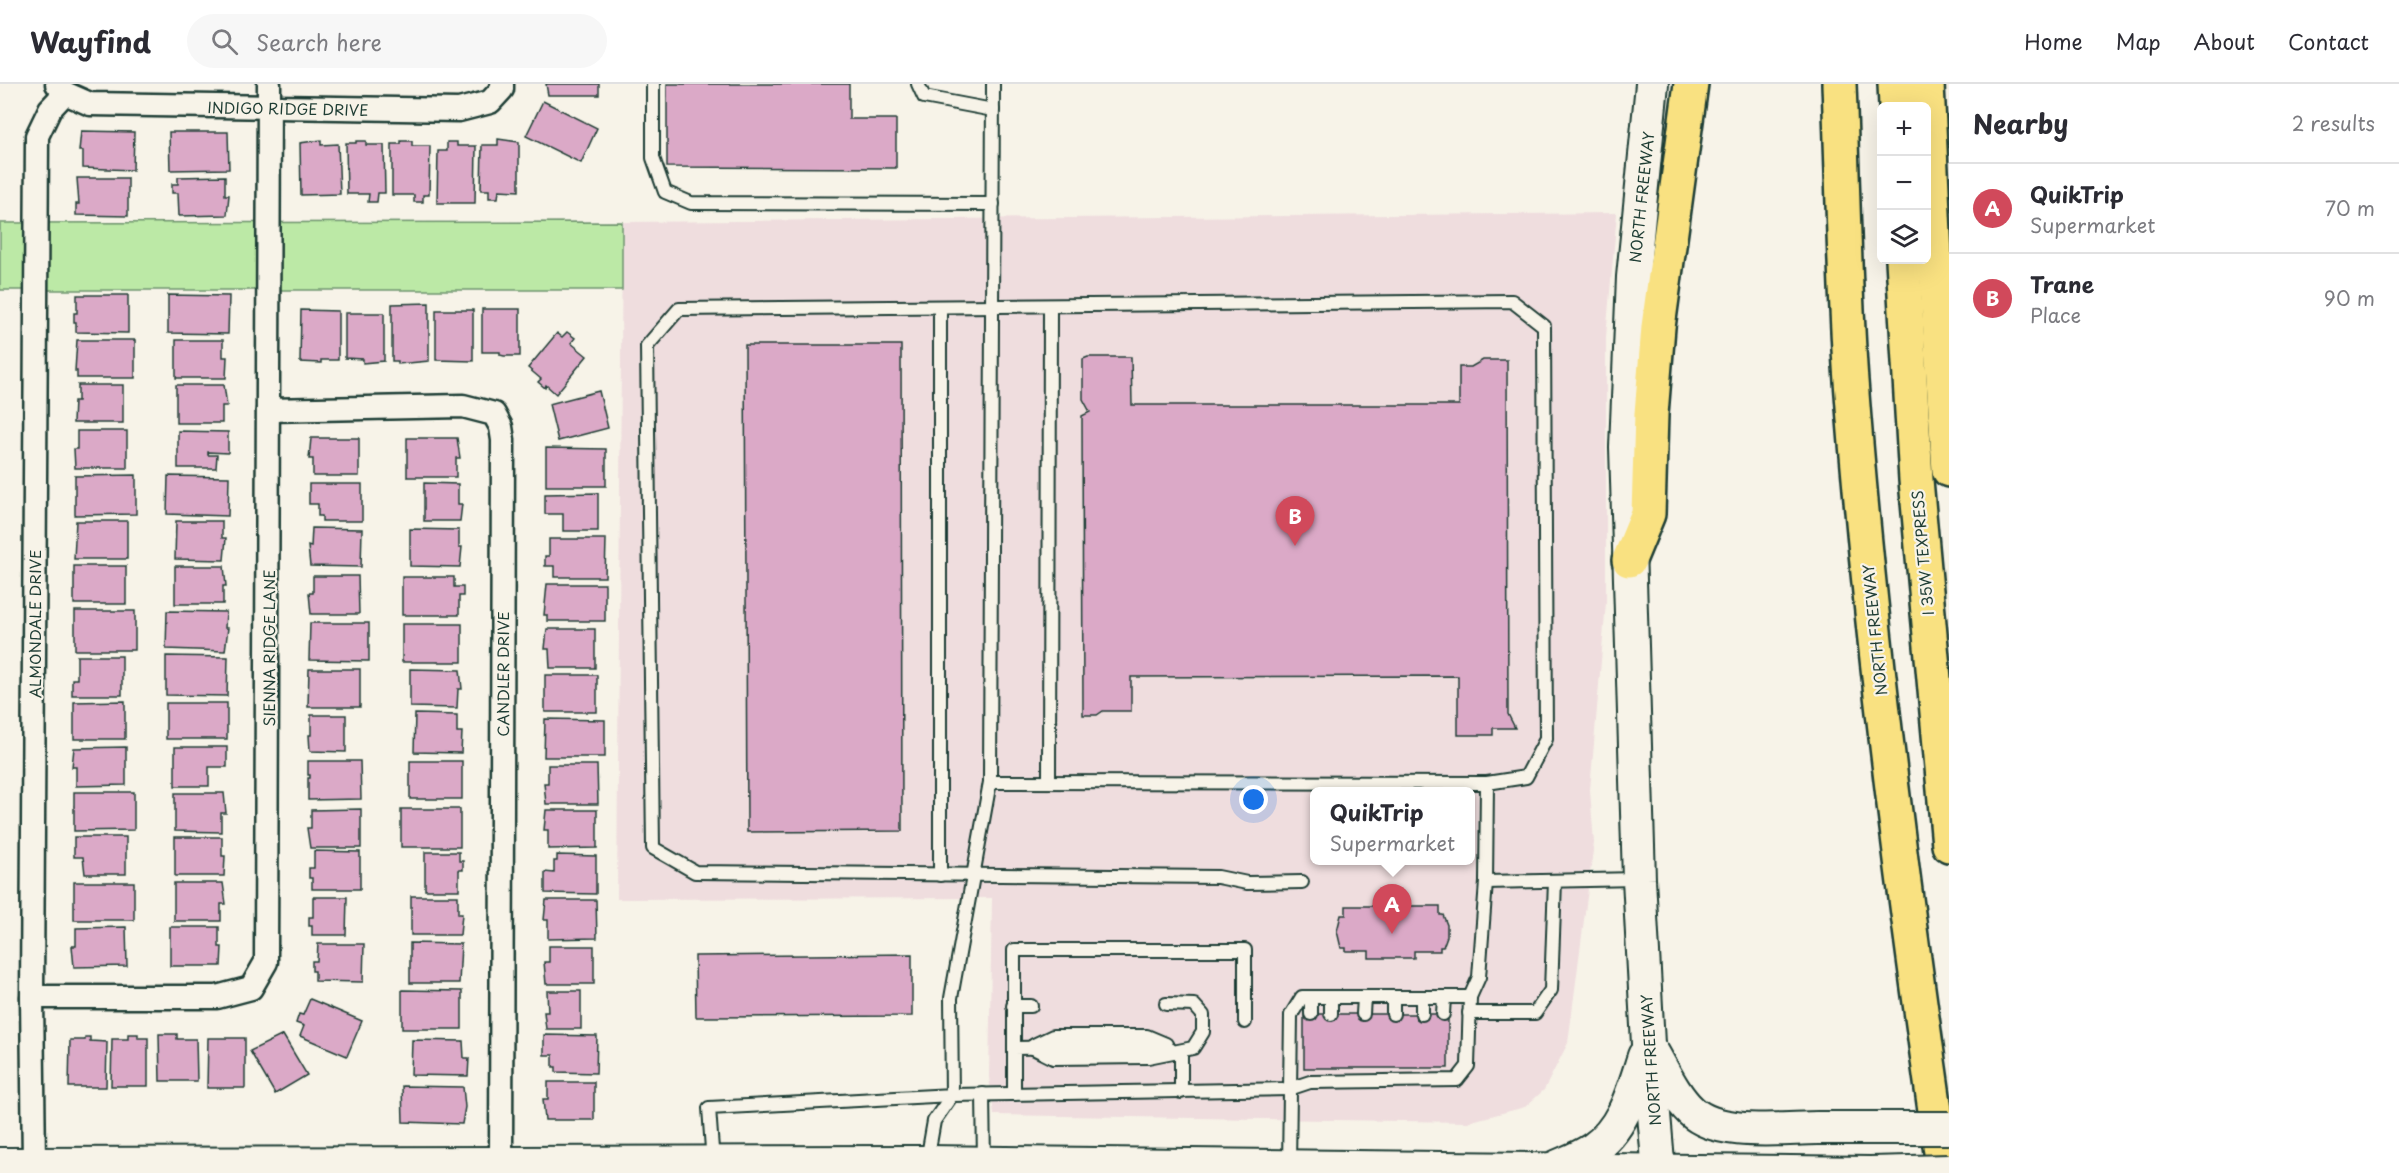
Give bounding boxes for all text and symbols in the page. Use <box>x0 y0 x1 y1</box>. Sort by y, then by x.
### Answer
search box <box>187 14 607 68</box>
text: Wayfind <box>30 20 151 63</box>
icon: search <box>208 25 241 58</box>
text: Search here <box>256 25 382 58</box>
text: Home <box>2024 25 2083 57</box>
text: Map <box>2116 25 2161 57</box>
text: About <box>2194 25 2255 57</box>
text: Contact <box>2288 25 2369 57</box>
street label: INDIGO RIDGE DRIVE <box>207 95 369 121</box>
map controls <box>1877 102 1931 264</box>
button: + <box>1877 102 1931 156</box>
text: Nearby <box>1973 104 2068 143</box>
text: 2 results <box>2292 108 2375 138</box>
street label: NORTH FREEWAY <box>1623 130 1659 264</box>
button: − <box>1877 156 1931 210</box>
text: QuikTrip <box>2030 177 2124 210</box>
text: A <box>1985 193 2000 223</box>
text: 70 m <box>2325 193 2375 223</box>
button: layers <box>1877 210 1931 264</box>
text: Supermarket <box>2030 210 2156 240</box>
text: Trane <box>2030 267 2094 300</box>
text: B <box>1986 283 1999 313</box>
text: 90 m <box>2324 283 2375 313</box>
text: Place <box>2030 300 2081 330</box>
street label: I 35W TEXPRESS <box>1905 489 1939 617</box>
pin: B <box>1276 496 1314 546</box>
street label: ALMONDALE DRIVE <box>23 550 46 698</box>
street label: NORTH FREEWAY <box>1856 563 1892 697</box>
street label: SIENNA RIDGE LANE <box>257 570 280 726</box>
street label: CANDLER DRIVE <box>491 611 514 737</box>
your location <box>1239 785 1268 814</box>
popup <box>1310 787 1475 865</box>
text: QuikTrip <box>1330 795 1424 828</box>
text: Supermarket <box>1330 828 1455 858</box>
pin: A <box>1372 884 1412 934</box>
street label: NORTH FREEWAY <box>1634 994 1666 1126</box>

